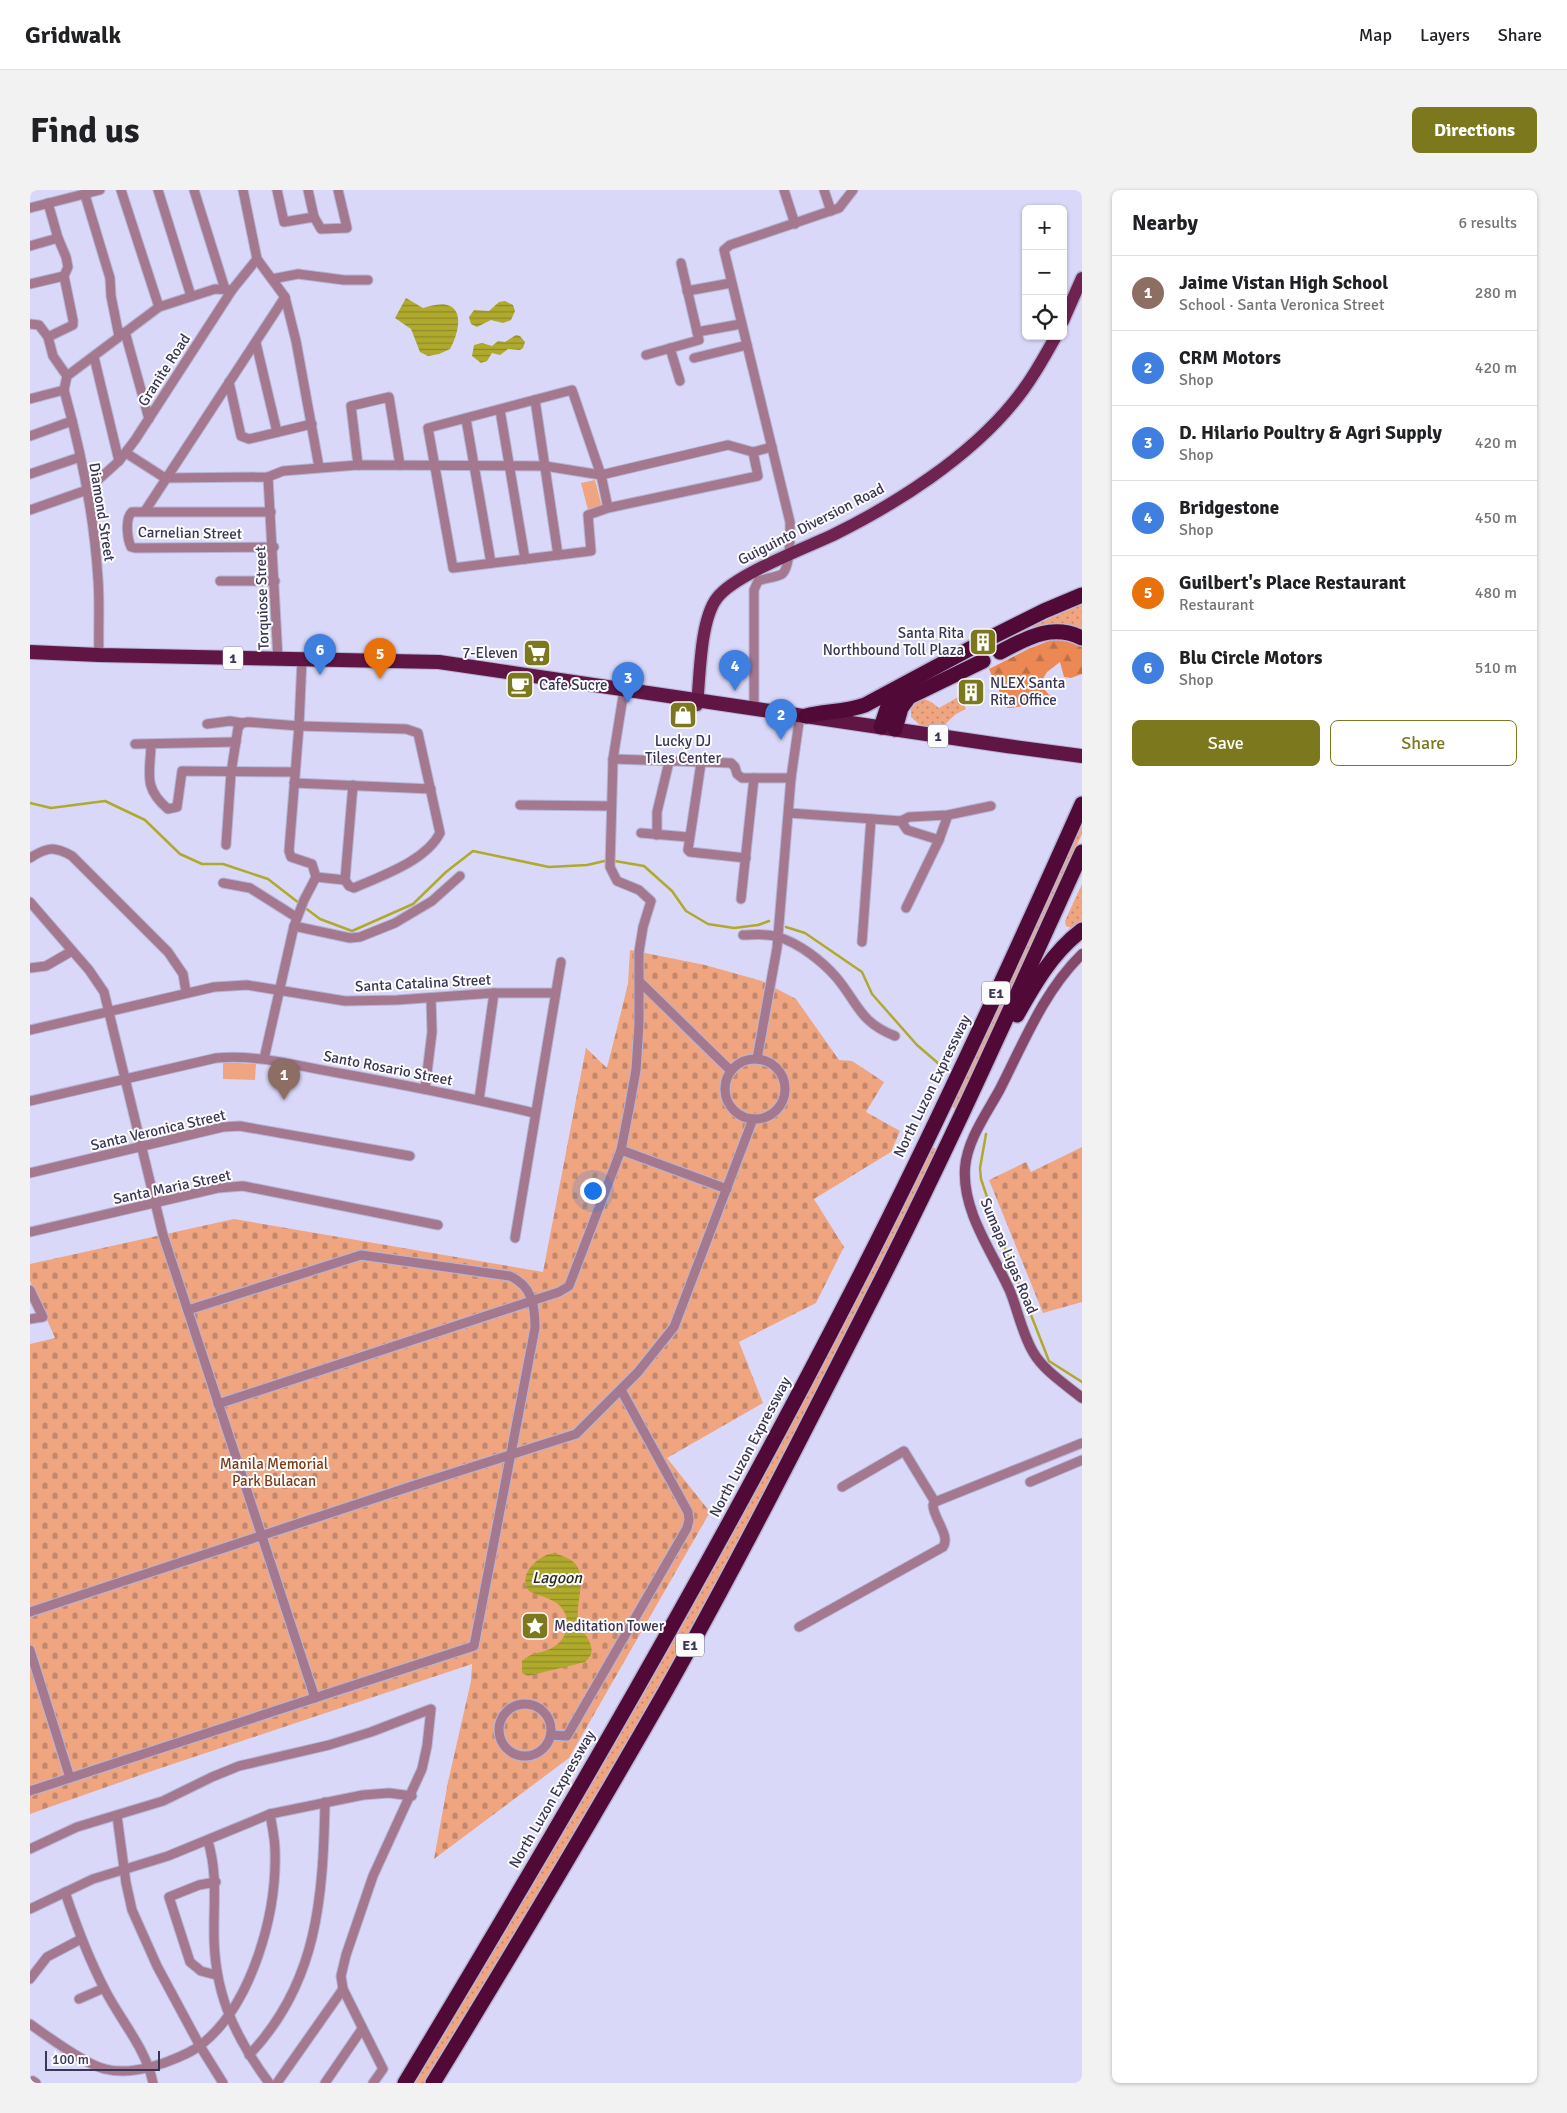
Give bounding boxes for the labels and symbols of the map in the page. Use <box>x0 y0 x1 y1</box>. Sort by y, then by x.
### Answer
street label: Granite Road <box>134 330 194 410</box>
street label: Diamond Street <box>85 461 119 563</box>
street label: Guiguinto Diversion Road <box>735 479 887 569</box>
street label: Carnelian Street <box>138 523 242 543</box>
street label: Torquiose Street <box>251 546 273 650</box>
place label: Santa Rita Northbound Toll Plaza <box>823 624 964 659</box>
building icon: Santa Rita Northbound Toll Plaza <box>968 627 998 657</box>
pin: 6 <box>304 634 336 675</box>
pin: 5 <box>364 638 396 679</box>
supermarket icon: 7-Eleven <box>522 638 552 668</box>
place label: 7-Eleven <box>462 644 518 662</box>
road number: 1 <box>223 646 243 669</box>
pin: 4 <box>719 650 751 691</box>
pin: 3 <box>612 662 644 703</box>
cafe icon: Cafe Sucre <box>505 670 535 700</box>
place label: NLEX Santa Rita Office <box>990 674 1065 709</box>
place label: Cafe Sucre <box>539 676 608 694</box>
building icon: NLEX Santa Rita Office <box>956 677 986 707</box>
pin: 2 <box>765 699 797 740</box>
shop icon: Lucky DJ Tiles Center <box>668 700 698 730</box>
road number: 1 <box>928 724 948 748</box>
place label: Lucky DJ Tiles Center <box>645 732 721 767</box>
street label: Santa Catalina Street <box>355 970 491 996</box>
road number: E1 <box>982 981 1010 1004</box>
street label: North Luzon Expressway <box>890 1012 974 1160</box>
street label: Santo Rosario Street <box>322 1047 454 1089</box>
pin: 1 <box>268 1059 300 1100</box>
street label: Santa Veronica Street <box>89 1106 227 1154</box>
street label: Santa Maria Street <box>112 1166 232 1208</box>
your location <box>580 1178 606 1204</box>
street label: Sumapa Ligas Road <box>976 1195 1042 1317</box>
street label: North Luzon Expressway <box>705 1374 795 1520</box>
park label: Manila Memorial Park Bulacan <box>220 1455 328 1490</box>
water label: Lagoon <box>532 1568 583 1588</box>
place icon: Meditation Tower <box>520 1611 550 1641</box>
place label: Meditation Tower <box>554 1617 665 1635</box>
road number: E1 <box>676 1634 704 1656</box>
street label: North Luzon Expressway <box>505 1727 599 1871</box>
scale bar <box>45 2048 160 2071</box>

